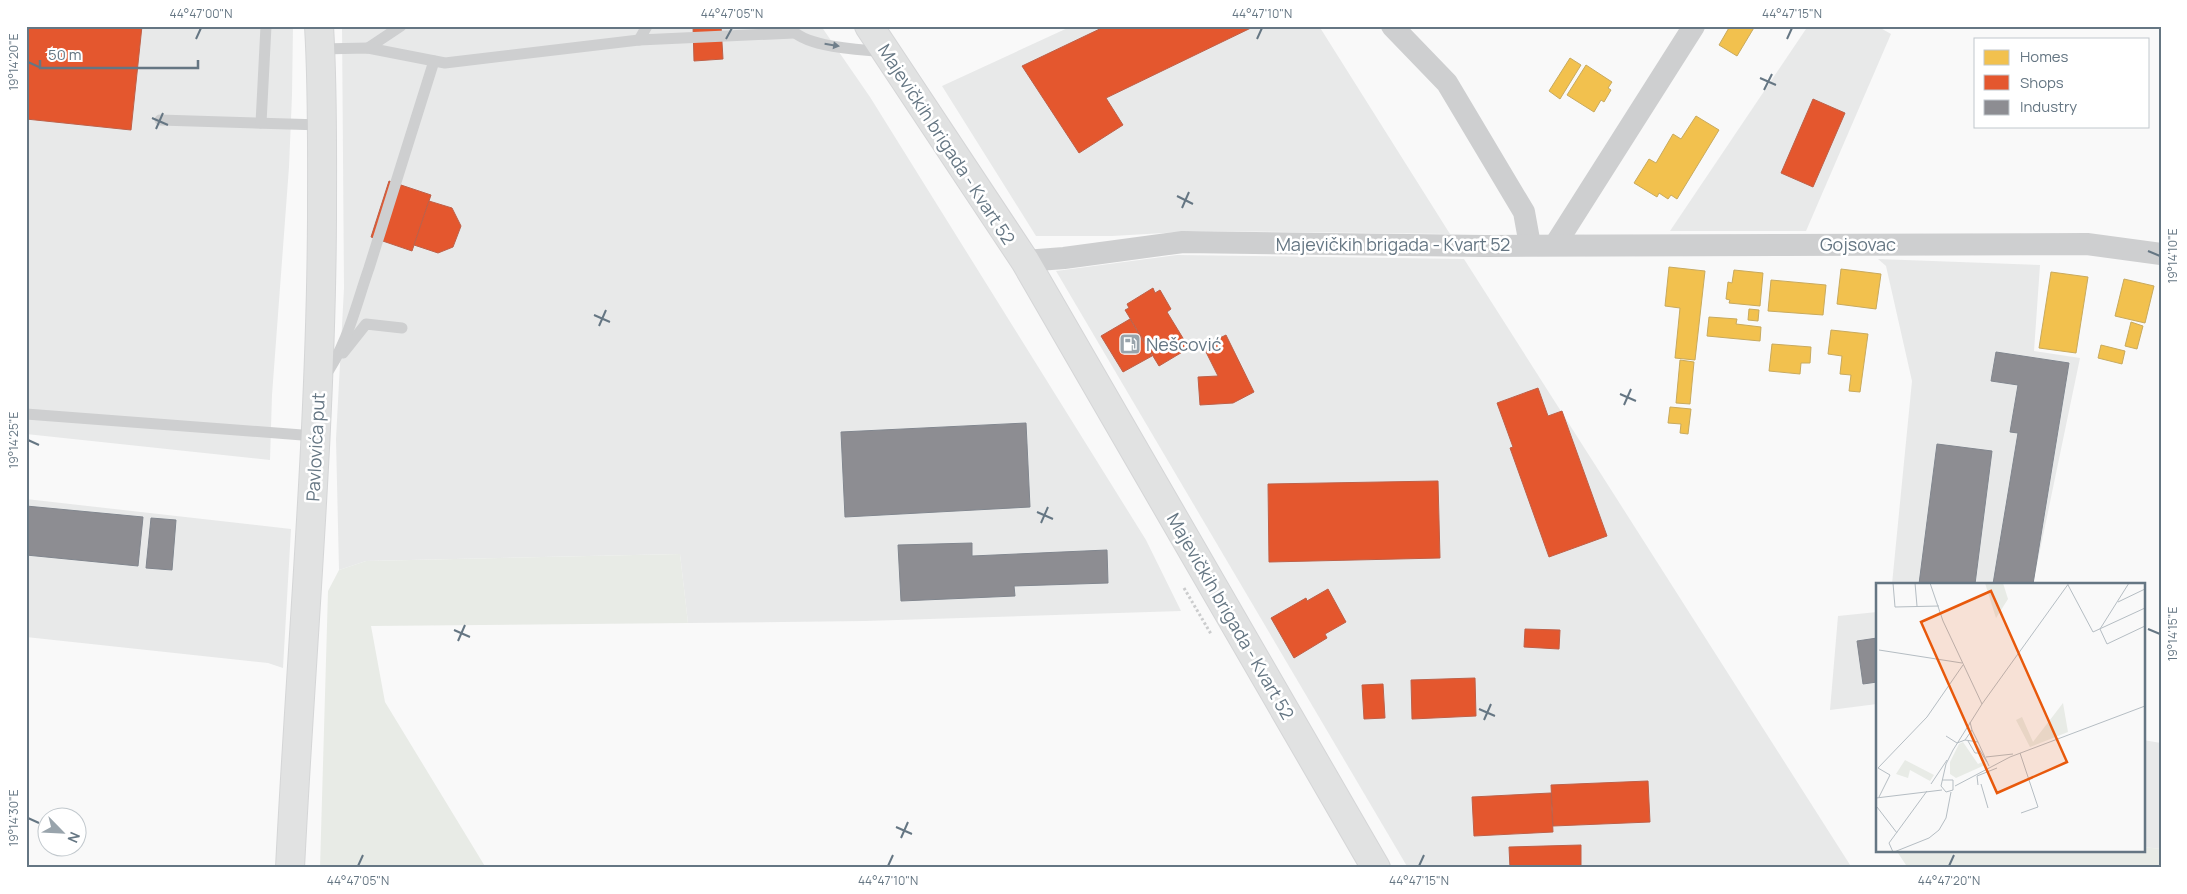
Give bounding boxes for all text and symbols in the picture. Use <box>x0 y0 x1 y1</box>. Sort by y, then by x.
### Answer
text: 44°47'00"N <box>170 5 232 22</box>
text: 44°47'05"N <box>701 5 763 22</box>
text: 44°47'10"N <box>1232 5 1292 22</box>
text: 44°47'15"N <box>1762 5 1822 22</box>
text: 19°14'20"E <box>5 33 22 91</box>
scale bar <box>40 38 198 70</box>
legend <box>1974 38 2150 128</box>
street label: Majevičkih brigada - Kvart 52 <box>873 39 1021 249</box>
one-way arrow <box>825 41 841 49</box>
text: 50 m <box>48 44 82 65</box>
text: Homes <box>2020 46 2069 67</box>
text: Shops <box>2020 72 2064 93</box>
text: Industry <box>2020 96 2077 117</box>
text: 19°14'10"E <box>2164 228 2181 284</box>
street label: Majevičkih brigada - Kvart 52 <box>1276 232 1510 256</box>
street label: Gojsovac <box>1820 232 1896 256</box>
fuel station icon: Nešcović <box>1118 332 1142 356</box>
place label: Nešcović <box>1146 332 1222 356</box>
street label: Pavlovića put <box>300 392 330 502</box>
text: 19°14'25"E <box>5 411 22 468</box>
street label: Majevičkih brigada - Kvart 52 <box>1162 508 1300 724</box>
inset map <box>1876 583 2144 852</box>
text: 19°14'15"E <box>2164 607 2181 661</box>
text: 19°14'30"E <box>5 789 22 846</box>
north arrow <box>38 806 88 856</box>
text: N <box>64 829 85 846</box>
text: 44°47'05"N <box>327 872 389 889</box>
text: 44°47'10"N <box>858 872 918 889</box>
text: 44°47'15"N <box>1389 872 1449 889</box>
text: 44°47'20"N <box>1918 872 1980 889</box>

